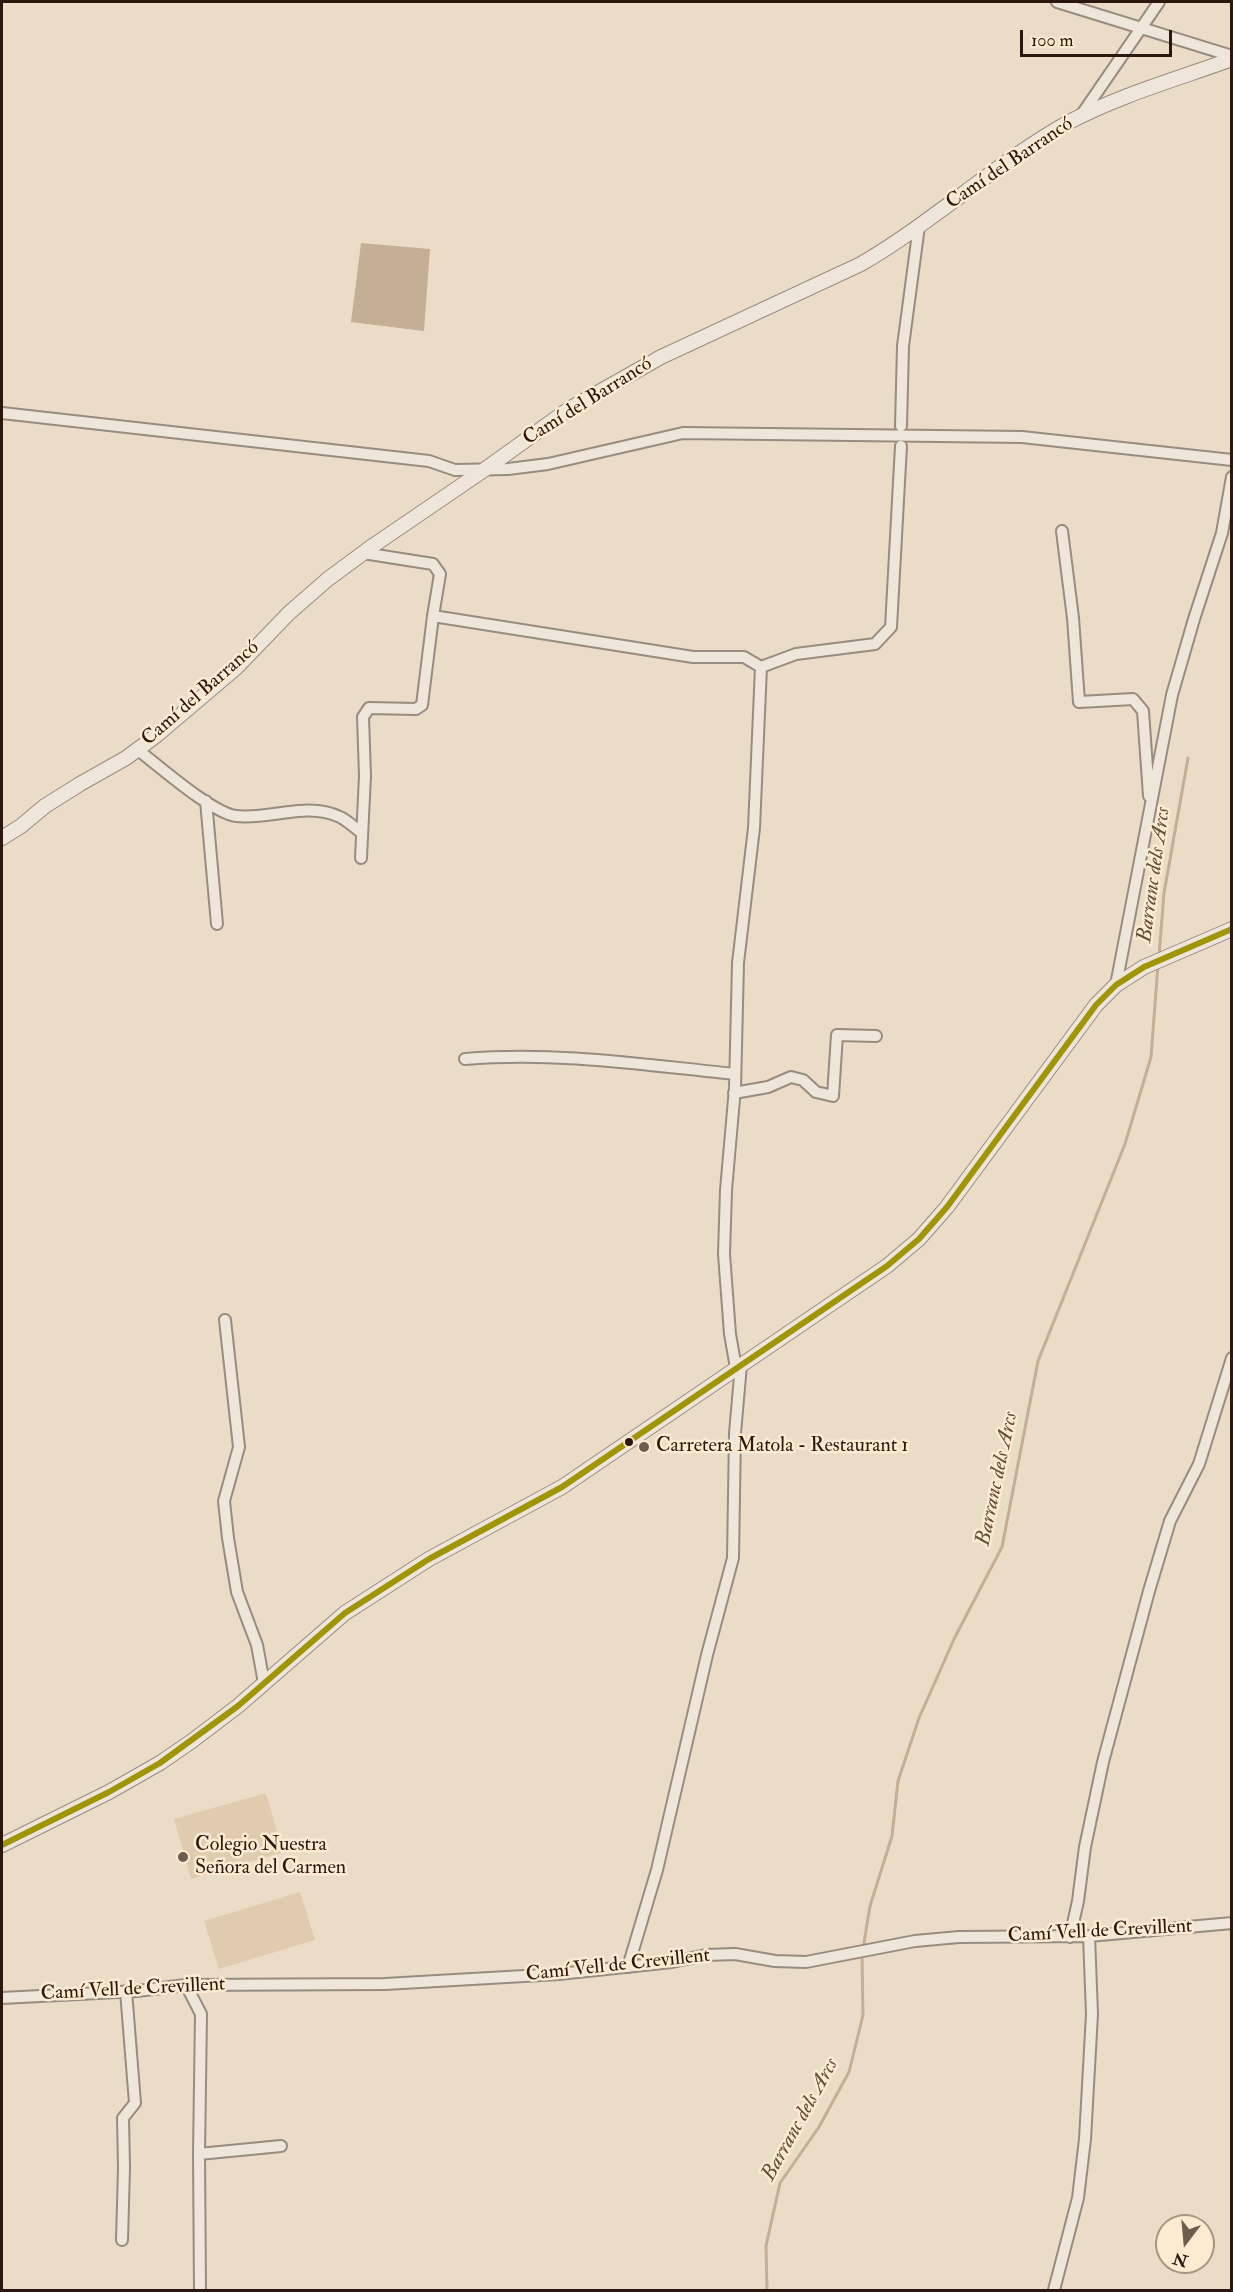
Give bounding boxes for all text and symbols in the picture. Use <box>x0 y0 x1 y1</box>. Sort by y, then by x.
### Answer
scale bar <box>1023 18 1174 56</box>
text: 100 m <box>1031 29 1074 52</box>
street label: Camí del Barrancó <box>942 113 1078 215</box>
street label: Camí del Barrancó <box>519 353 657 451</box>
street label: Camí del Barrancó <box>137 636 265 752</box>
water label: Barranc dels Arcs <box>1133 806 1177 944</box>
water label: Barranc dels Arcs <box>972 1410 1024 1548</box>
place label: Carretera Matola - Restaurant 1 <box>656 1435 908 1459</box>
unlabelled marker <box>623 1436 635 1448</box>
marker: Carretera Matola - Restaurant 1 <box>637 1440 651 1454</box>
place label: Colegio Nuestra Señora del Carmen <box>195 1834 346 1881</box>
marker: Colegio Nuestra Señora del Carmen <box>176 1850 190 1864</box>
street label: Camí Vell de Crevillent <box>1007 1915 1193 1949</box>
street label: Camí Vell de Crevillent <box>525 1944 711 1988</box>
street label: Camí Vell de Crevillent <box>40 1973 226 2007</box>
water label: Barranc dels Arcs <box>757 2054 845 2186</box>
north arrow <box>1155 2214 1215 2274</box>
text: N <box>1171 2248 1190 2271</box>

